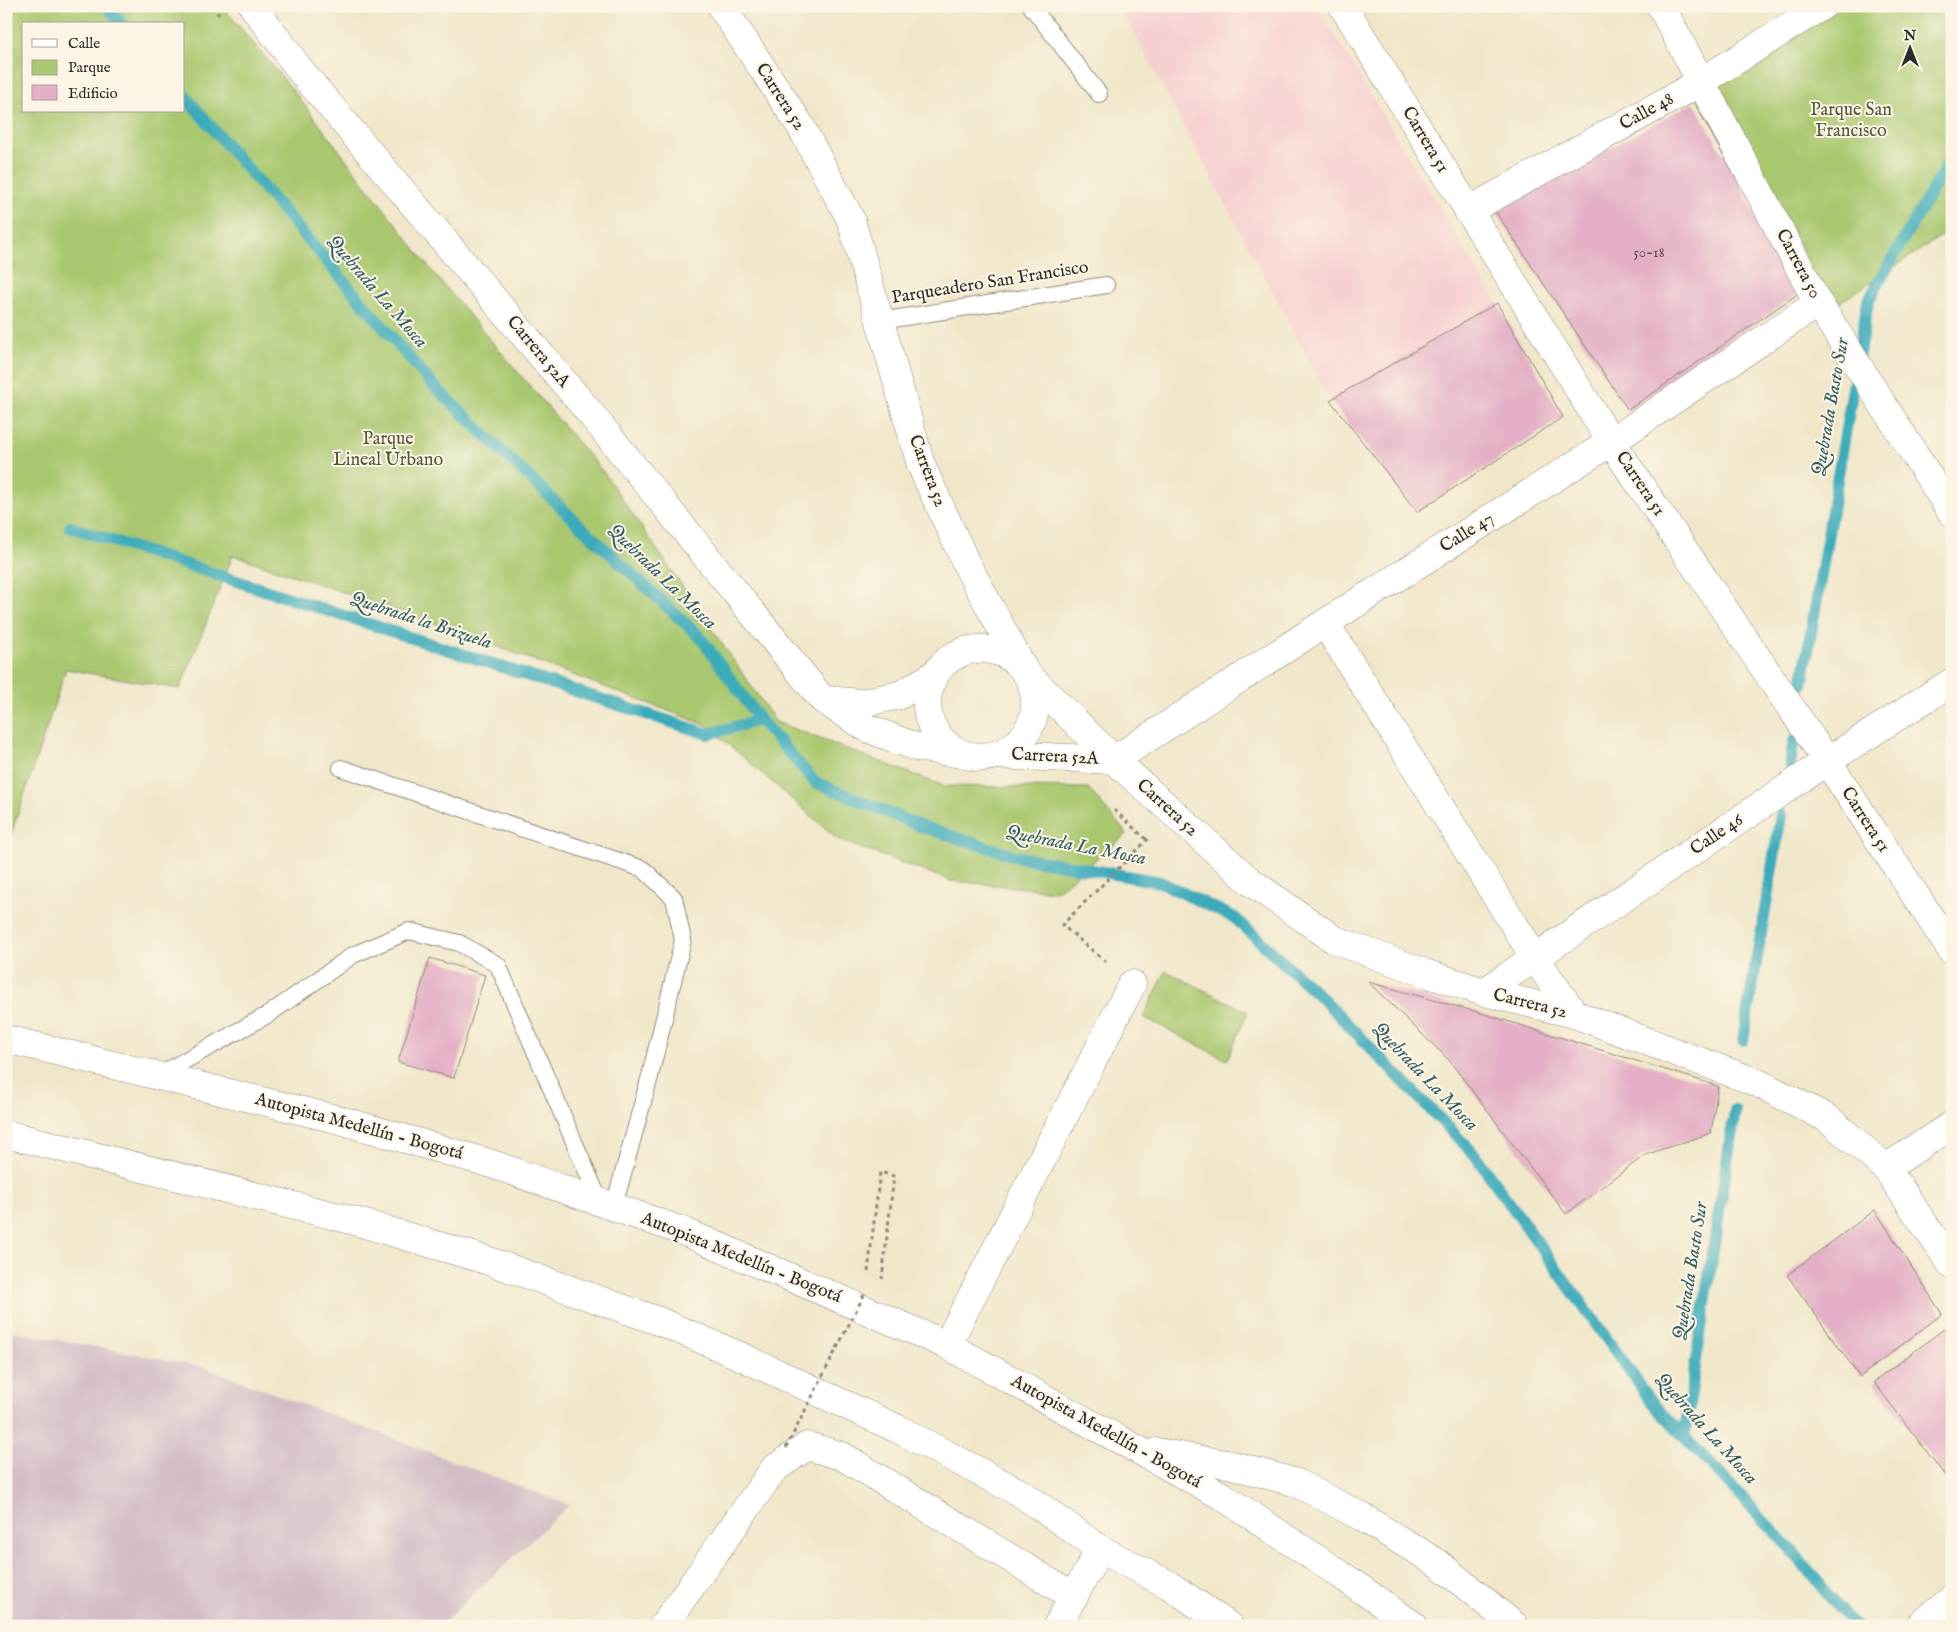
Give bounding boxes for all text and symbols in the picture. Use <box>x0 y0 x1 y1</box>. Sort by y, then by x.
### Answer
legend <box>22 22 185 112</box>
north arrow <box>1886 22 1936 72</box>
text: N <box>1903 27 1916 45</box>
text: Calle <box>68 34 100 53</box>
text: Parque <box>68 58 111 77</box>
street label: Carrera 52 <box>750 59 810 135</box>
text: Edificio <box>68 84 118 103</box>
street label: Calle 48 <box>1616 88 1678 136</box>
park label: Parque San Francisco <box>1810 99 1892 143</box>
street label: Carrera 51 <box>1396 103 1454 177</box>
street label: Carrera 50 <box>1770 225 1826 303</box>
water label: Quebrada La Mosca <box>321 230 433 354</box>
house number: 50-18 <box>1633 243 1665 262</box>
street label: Parqueadero San Francisco <box>890 256 1090 310</box>
street label: Carrera 52A <box>501 311 575 394</box>
water label: Quebrada Basto Sur <box>1807 335 1855 478</box>
park label: Parque Lineal Urbano <box>333 428 443 472</box>
street label: Carrera 52 <box>903 432 951 510</box>
street label: Carrera 51 <box>1610 447 1670 521</box>
street label: Calle 47 <box>1436 508 1498 558</box>
water label: Quebrada La Mosca <box>602 519 722 635</box>
water label: Quebrada la Brizuela <box>347 587 495 655</box>
street label: Carrera 52A <box>1011 743 1100 771</box>
street label: Carrera 52 <box>1131 774 1203 842</box>
street label: Carrera 51 <box>1835 783 1895 857</box>
street label: Calle 46 <box>1686 809 1748 861</box>
water label: Quebrada La Mosca <box>1004 821 1148 871</box>
street label: Carrera 52 <box>1491 984 1569 1024</box>
water label: Quebrada La Mosca <box>1367 1017 1483 1137</box>
street label: Autopista Medellín - Bogotá <box>252 1088 466 1166</box>
water label: Quebrada Basto Sur <box>1668 1199 1714 1342</box>
street label: Autopista Medellín - Bogotá <box>636 1207 845 1309</box>
water label: Quebrada La Mosca <box>1649 1368 1763 1490</box>
street label: Autopista Medellín - Bogotá <box>1006 1369 1206 1494</box>

